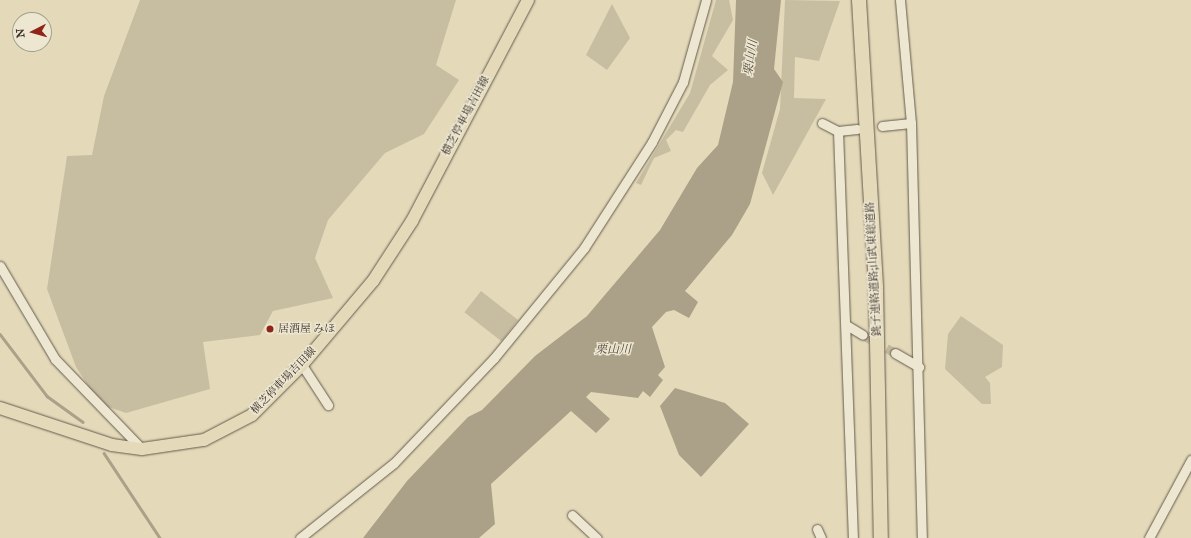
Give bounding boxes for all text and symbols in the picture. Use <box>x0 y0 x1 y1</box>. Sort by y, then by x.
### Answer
north arrow <box>12 12 52 52</box>
text: N <box>14 28 28 39</box>
water label: 栗山川 <box>741 39 761 77</box>
street label: 横芝停車場吉田線 <box>440 74 492 158</box>
street label: 銚子連絡道路;山武東総道路 <box>864 201 884 337</box>
place label: 居酒屋 みほ <box>278 322 335 336</box>
marker: 居酒屋 みほ <box>265 324 275 334</box>
water label: 栗山川 <box>595 343 631 357</box>
street label: 横芝停車場吉田線 <box>249 345 319 417</box>

